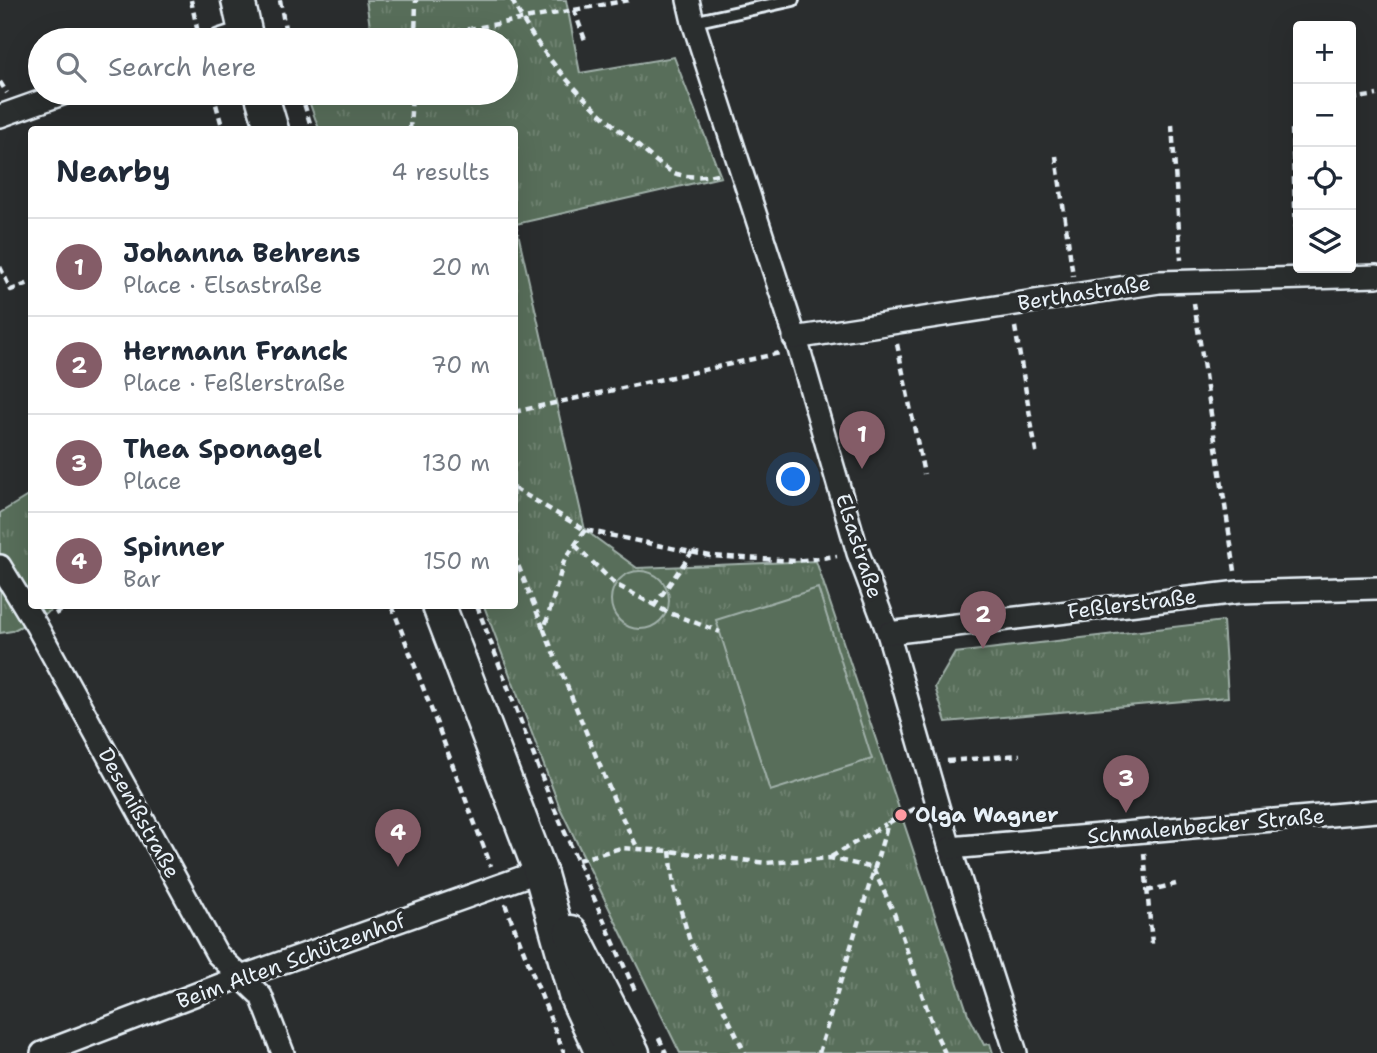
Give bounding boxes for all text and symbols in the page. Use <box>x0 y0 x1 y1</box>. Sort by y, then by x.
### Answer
map controls <box>1293 21 1356 273</box>
button: + <box>1293 21 1356 84</box>
search box <box>28 28 518 105</box>
icon: search <box>52 48 90 86</box>
text: Search here <box>108 49 257 84</box>
button: − <box>1293 84 1356 147</box>
button: locate <box>1293 147 1356 210</box>
text: Nearby <box>56 151 171 192</box>
text: 4 results <box>391 157 490 187</box>
button: layers <box>1293 210 1356 273</box>
text: Johanna Behrens <box>123 235 360 270</box>
text: 1 <box>74 252 84 282</box>
text: 20 m <box>431 252 490 282</box>
street label: Berthastraße <box>1016 269 1152 317</box>
text: Place · Elsastraße <box>123 270 323 300</box>
text: Hermann Franck <box>123 333 348 368</box>
text: 2 <box>71 350 87 380</box>
text: 70 m <box>431 350 490 380</box>
text: Place · Feßlerstraße <box>123 368 346 398</box>
pin: 1 <box>839 411 885 469</box>
text: Thea Sponagel <box>123 431 322 466</box>
text: 3 <box>71 448 87 478</box>
text: 130 m <box>422 448 490 478</box>
your location <box>776 462 810 496</box>
text: Place <box>123 466 182 496</box>
street label: Elsastraße <box>829 490 889 602</box>
text: Spinner <box>123 529 225 564</box>
text: 4 <box>71 546 87 576</box>
text: 150 m <box>423 546 490 576</box>
text: Bar <box>123 564 161 594</box>
street label: Feßlerstraße <box>1066 582 1198 626</box>
pin: 2 <box>960 591 1006 649</box>
street label: Desenißstraße <box>92 743 186 883</box>
pin: 3 <box>1103 755 1149 813</box>
place label: Olga Wagner <box>915 801 1059 829</box>
street label: Schmalenbecker Straße <box>1086 802 1326 850</box>
marker: Olga Wagner <box>893 807 909 823</box>
pin: 4 <box>375 809 421 867</box>
street label: Beim Alten Schützenhof <box>173 906 409 1015</box>

